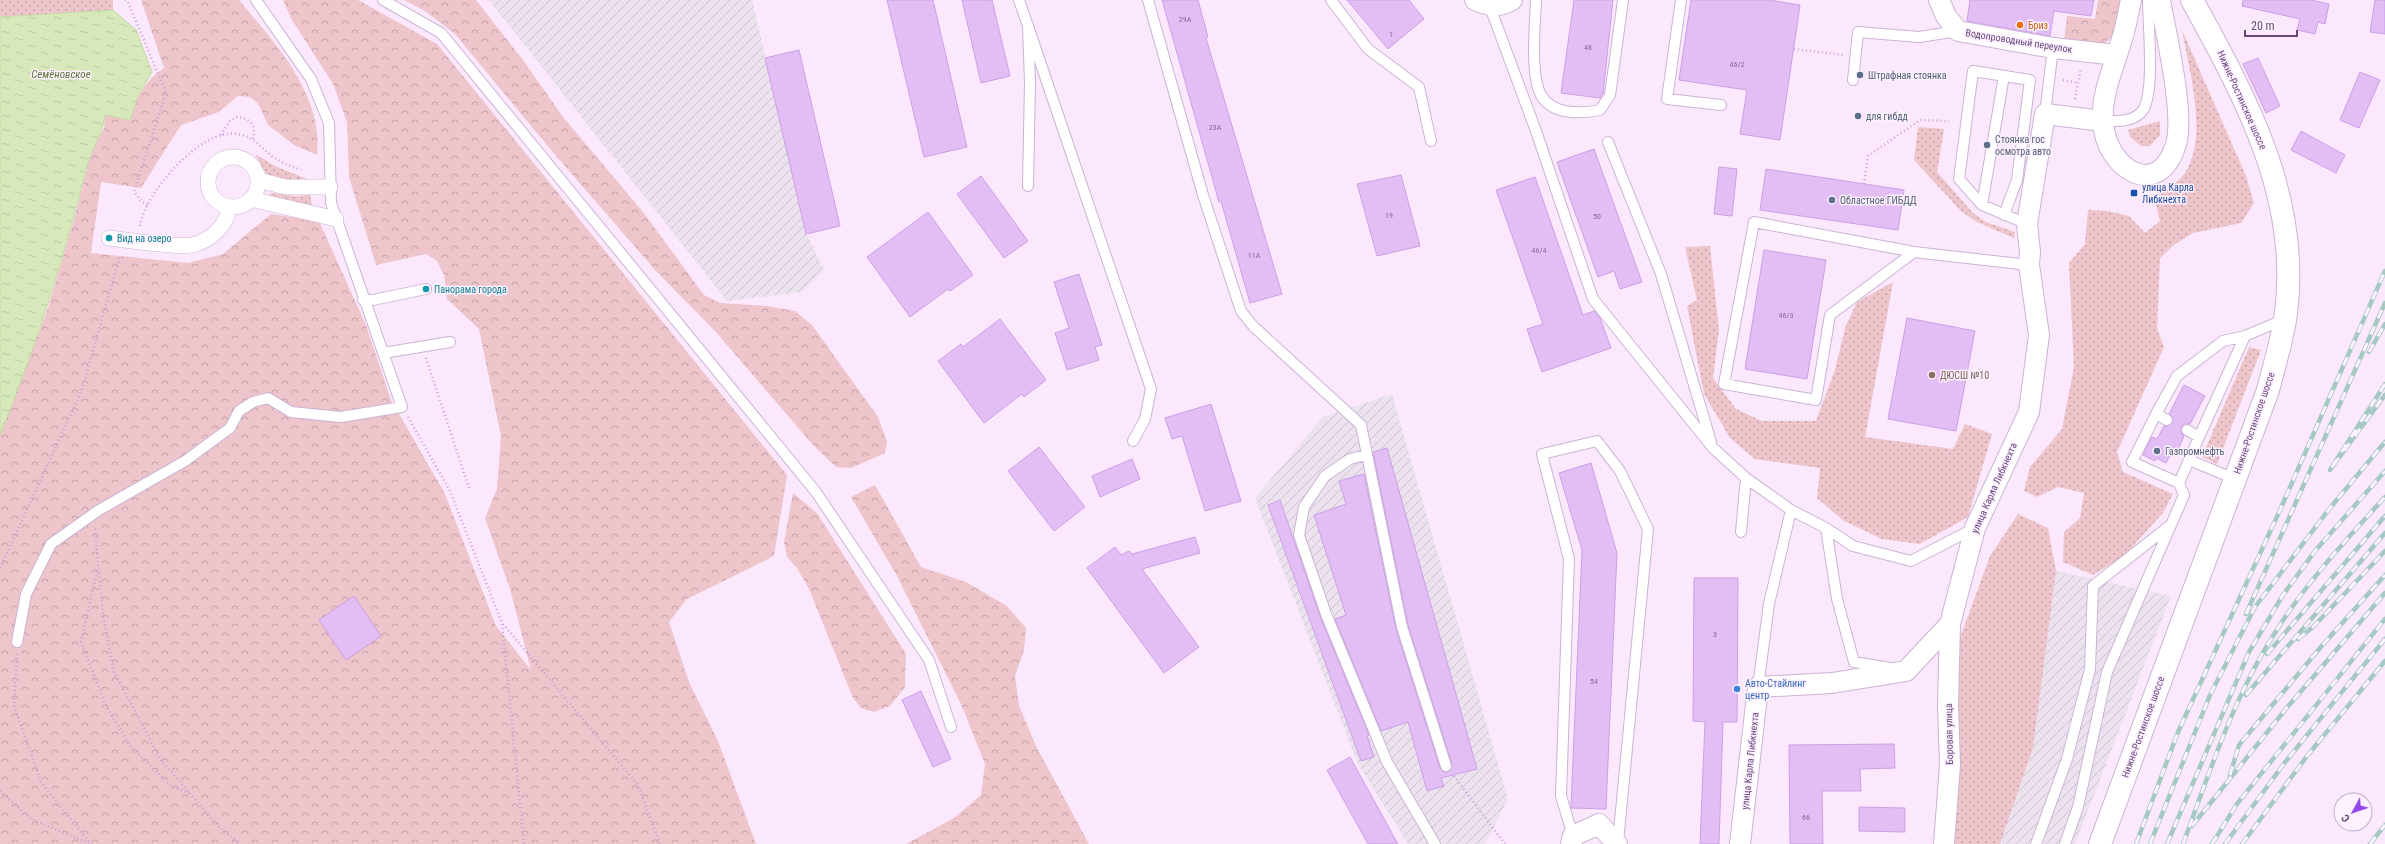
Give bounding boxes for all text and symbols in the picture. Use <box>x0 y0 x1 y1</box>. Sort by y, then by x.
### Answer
scale bar <box>2245 12 2297 38</box>
house number: 29А <box>1179 15 1192 24</box>
text: 20 m <box>2251 19 2275 33</box>
marker: Бриз <box>2015 20 2025 30</box>
place label: Бриз <box>2028 20 2048 31</box>
street label: Водопроводный переулок <box>1965 27 2073 55</box>
house number: 1 <box>1389 30 1393 39</box>
house number: 48 <box>1584 43 1592 52</box>
street label: Нижне-Ростинское шоссе <box>2215 49 2269 151</box>
house number: 46/2 <box>1730 60 1744 69</box>
water label: Семёновское <box>31 68 91 81</box>
marker: Штрафная стоянка <box>1855 70 1865 80</box>
place label: Штрафная стоянка <box>1868 70 1947 81</box>
marker: для гибдд <box>1853 111 1863 121</box>
place label: для гибдд <box>1866 111 1909 122</box>
house number: 23А <box>1209 123 1222 132</box>
place label: Стоянка гос осмотра авто <box>1995 134 2051 157</box>
marker: Стоянка гос осмотра авто <box>1982 140 1992 150</box>
place label: улица Карла Либкнехта <box>2142 182 2194 205</box>
marker: улица Карла Либкнехта <box>2129 188 2139 198</box>
marker: Областное ГИБДД <box>1827 195 1837 205</box>
place label: Областное ГИБДД <box>1840 195 1917 206</box>
house number: 19 <box>1385 211 1393 220</box>
house number: 50 <box>1593 212 1601 221</box>
marker: Вид на озеро <box>104 233 114 243</box>
place label: Вид на озеро <box>117 233 172 244</box>
house number: 46/4 <box>1532 246 1546 255</box>
house number: 11А <box>1248 251 1261 260</box>
marker: Панорама города <box>421 284 431 294</box>
place label: Панорама города <box>434 284 507 295</box>
house number: 46/3 <box>1779 311 1793 320</box>
marker: ДЮСШ №10 <box>1927 370 1937 380</box>
place label: ДЮСШ №10 <box>1940 370 1989 381</box>
street label: Нижне-Ростинское шоссе <box>2231 370 2277 475</box>
street label: улица Карла Либкнехта <box>1969 441 2019 535</box>
marker: Газпромнефть <box>2152 446 2162 456</box>
place label: Газпромнефть <box>2165 446 2225 457</box>
house number: 3 <box>1713 630 1717 639</box>
street label: Нижне-Ростинское шоссе <box>2120 675 2167 779</box>
house number: 54 <box>1590 677 1598 686</box>
place label: Авто-Стайлинг центр <box>1745 678 1806 701</box>
marker: Авто-Стайлинг центр <box>1732 684 1742 694</box>
street label: Боровая улица <box>1943 703 1955 765</box>
street label: улица Карла Либкнехта <box>1739 712 1761 810</box>
north arrow <box>2333 792 2373 832</box>
text: С <box>2339 812 2353 825</box>
house number: 66 <box>1802 813 1810 822</box>

